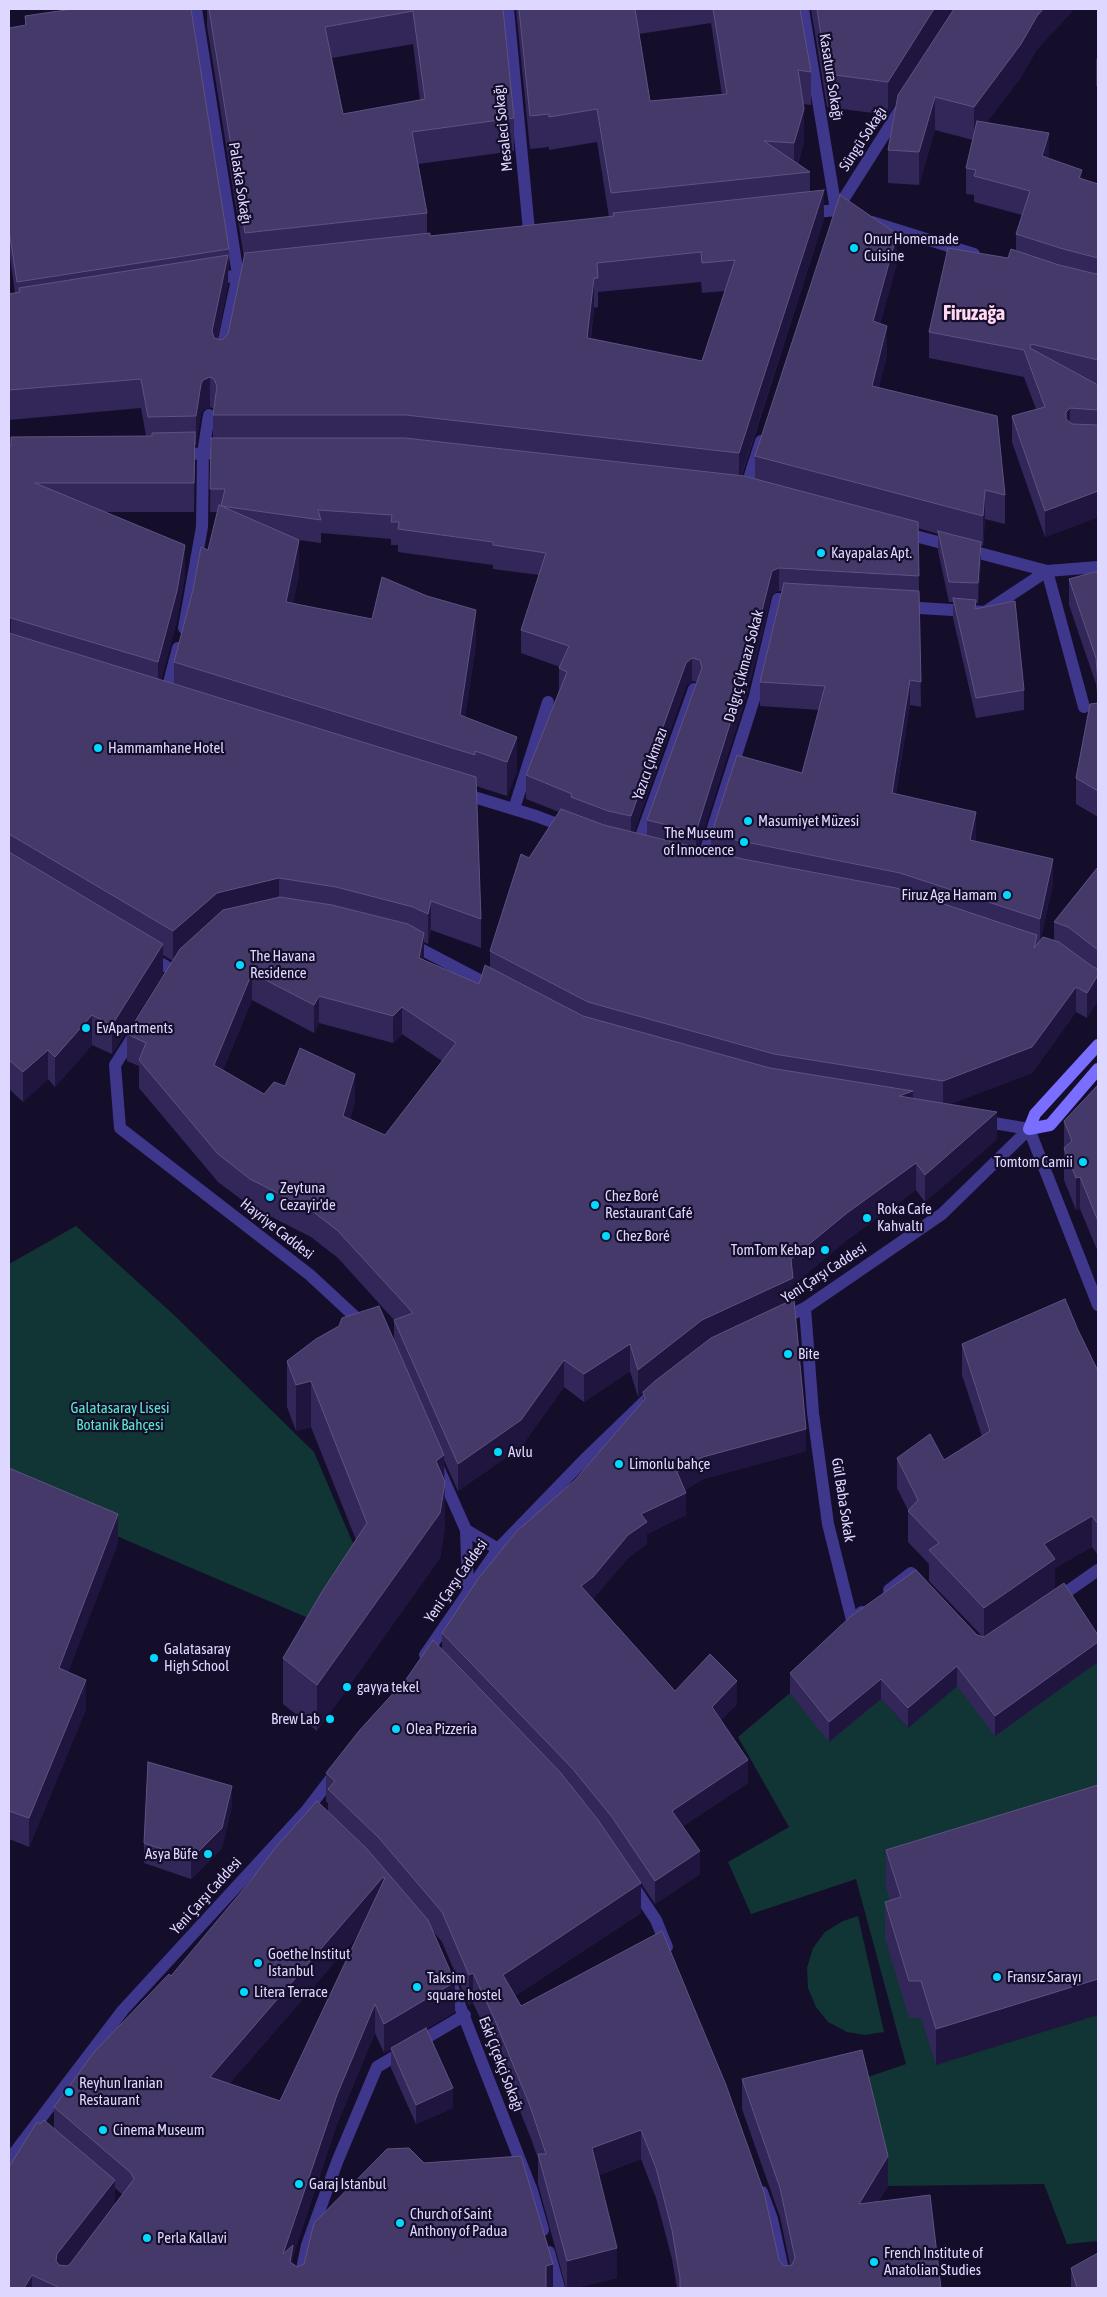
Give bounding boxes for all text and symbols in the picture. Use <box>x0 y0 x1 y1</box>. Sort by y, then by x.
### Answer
street label: Kasatura Sokağı <box>815 32 847 122</box>
street label: Mesaleci Sokağı <box>489 84 517 172</box>
street label: Süngü Sokağı <box>835 103 891 175</box>
street label: Palaska Sokağı <box>225 141 255 225</box>
place label: Onur Homemade Cuisine <box>864 230 959 265</box>
marker: Onur Homemade Cuisine <box>848 242 860 254</box>
district label: Firuzağa <box>943 302 1005 326</box>
place label: Kayapalas Apt. <box>831 544 912 562</box>
marker: Kayapalas Apt. <box>815 547 827 559</box>
street label: Dalgıç Çıkmazı Sokak <box>720 608 768 724</box>
street label: Yazıcı Çıkmazı <box>629 725 671 803</box>
place label: Hammamhane Hotel <box>108 739 224 757</box>
marker: Hammamhane Hotel <box>92 742 104 754</box>
place label: Masumiyet Müzesi <box>758 812 859 830</box>
marker: Masumiyet Müzesi <box>742 815 754 827</box>
place label: The Museum of Innocence <box>663 824 734 859</box>
marker: The Museum of Innocence <box>738 836 750 848</box>
place label: Firuz Aga Hamam <box>902 886 997 904</box>
marker: Firuz Aga Hamam <box>1001 889 1013 901</box>
place label: The Havana Residence <box>250 947 315 982</box>
marker: The Havana Residence <box>234 959 246 971</box>
place label: EvApartments <box>96 1019 173 1037</box>
marker: EvApartments <box>80 1022 92 1034</box>
place label: Tomtom Camii <box>994 1153 1073 1171</box>
marker: Tomtom Camii <box>1077 1156 1089 1168</box>
place label: Zeytuna Cezayir'de <box>280 1179 336 1214</box>
place label: Chez Boré Restaurant Café <box>605 1187 693 1222</box>
marker: Zeytuna Cezayir'de <box>264 1191 276 1203</box>
street label: Hayriye Caddesi <box>237 1195 317 1263</box>
marker: Chez Boré Restaurant Café <box>589 1199 601 1211</box>
place label: Roka Cafe Kahvaltı <box>877 1200 932 1235</box>
marker: Roka Cafe Kahvaltı <box>861 1212 873 1224</box>
place label: Chez Boré <box>616 1227 670 1245</box>
marker: Chez Boré <box>600 1230 612 1242</box>
street label: Yeni Çarşı Caddesi <box>778 1239 870 1307</box>
place label: TomTom Kebap <box>731 1241 815 1259</box>
marker: TomTom Kebap <box>819 1244 831 1256</box>
place label: Bite <box>798 1345 820 1363</box>
marker: Bite <box>782 1348 794 1360</box>
park label: Galatasaray Lisesi Botanik Bahçesi <box>71 1399 169 1434</box>
place label: Avlu <box>508 1443 533 1461</box>
marker: Avlu <box>492 1446 504 1458</box>
place label: Limonlu bahçe <box>629 1455 710 1473</box>
street label: Gül Baba Sokak <box>827 1457 859 1543</box>
marker: Limonlu bahçe <box>613 1458 625 1470</box>
street label: Yeni Çarşı Caddesi <box>421 1536 491 1626</box>
place label: Galatasaray High School <box>164 1640 231 1675</box>
marker: Galatasaray High School <box>148 1652 160 1664</box>
place label: gayya tekel <box>357 1678 419 1696</box>
marker: gayya tekel <box>341 1681 353 1693</box>
place label: Brew Lab <box>271 1710 320 1728</box>
marker: Brew Lab <box>324 1713 336 1725</box>
place label: Olea Pizzeria <box>406 1720 477 1738</box>
marker: Olea Pizzeria <box>390 1723 402 1735</box>
place label: Asya Büfe <box>145 1845 198 1863</box>
marker: Asya Büfe <box>202 1848 214 1860</box>
street label: Yeni Çarşı Caddesi <box>167 1854 245 1938</box>
place label: Goethe Institut Istanbul <box>268 1945 350 1980</box>
marker: Goethe Institut Istanbul <box>252 1957 264 1969</box>
place label: Fransız Sarayı <box>1007 1968 1081 1986</box>
place label: Taksim square hostel <box>427 1969 501 2004</box>
marker: Fransız Sarayı <box>991 1971 1003 1983</box>
marker: Taksim square hostel <box>411 1981 423 1993</box>
place label: Litera Terrace <box>254 1983 328 2001</box>
marker: Litera Terrace <box>238 1986 250 1998</box>
street label: Eski Çiçekçi Sokağı <box>475 2014 527 2114</box>
place label: Reyhun Iranian Restaurant <box>79 2074 163 2109</box>
marker: Reyhun Iranian Restaurant <box>63 2086 75 2098</box>
place label: Cinema Museum <box>113 2121 205 2139</box>
marker: Cinema Museum <box>97 2124 109 2136</box>
place label: Garaj Istanbul <box>309 2175 387 2193</box>
marker: Garaj Istanbul <box>293 2178 305 2190</box>
place label: Church of Saint Anthony of Padua <box>410 2205 507 2240</box>
marker: Church of Saint Anthony of Padua <box>394 2217 406 2229</box>
place label: Perla Kallavi <box>157 2229 227 2247</box>
marker: Perla Kallavi <box>141 2232 153 2244</box>
place label: French Institute of Anatolian Studies <box>884 2244 983 2279</box>
marker: French Institute of Anatolian Studies <box>868 2256 880 2268</box>

